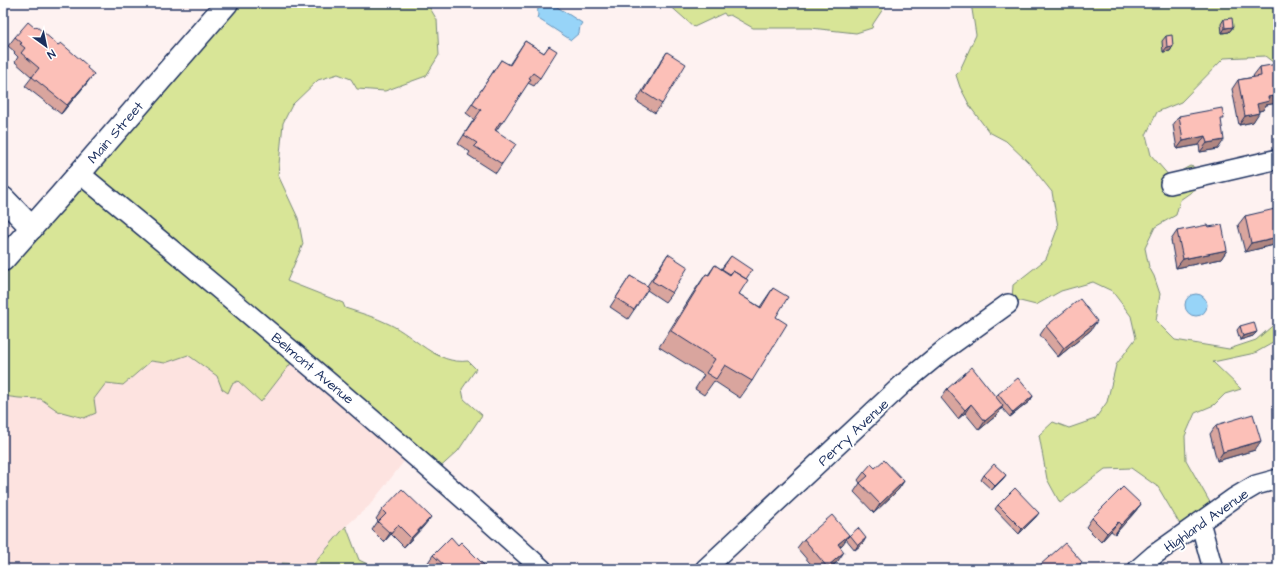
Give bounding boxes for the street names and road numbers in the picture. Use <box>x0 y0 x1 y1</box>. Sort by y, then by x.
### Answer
street label: Main Street <box>83 97 149 168</box>
street label: Belmont Avenue <box>267 328 358 410</box>
street label: Perry Avenue <box>814 394 894 471</box>
street label: Highland Avenue <box>1160 484 1253 558</box>

